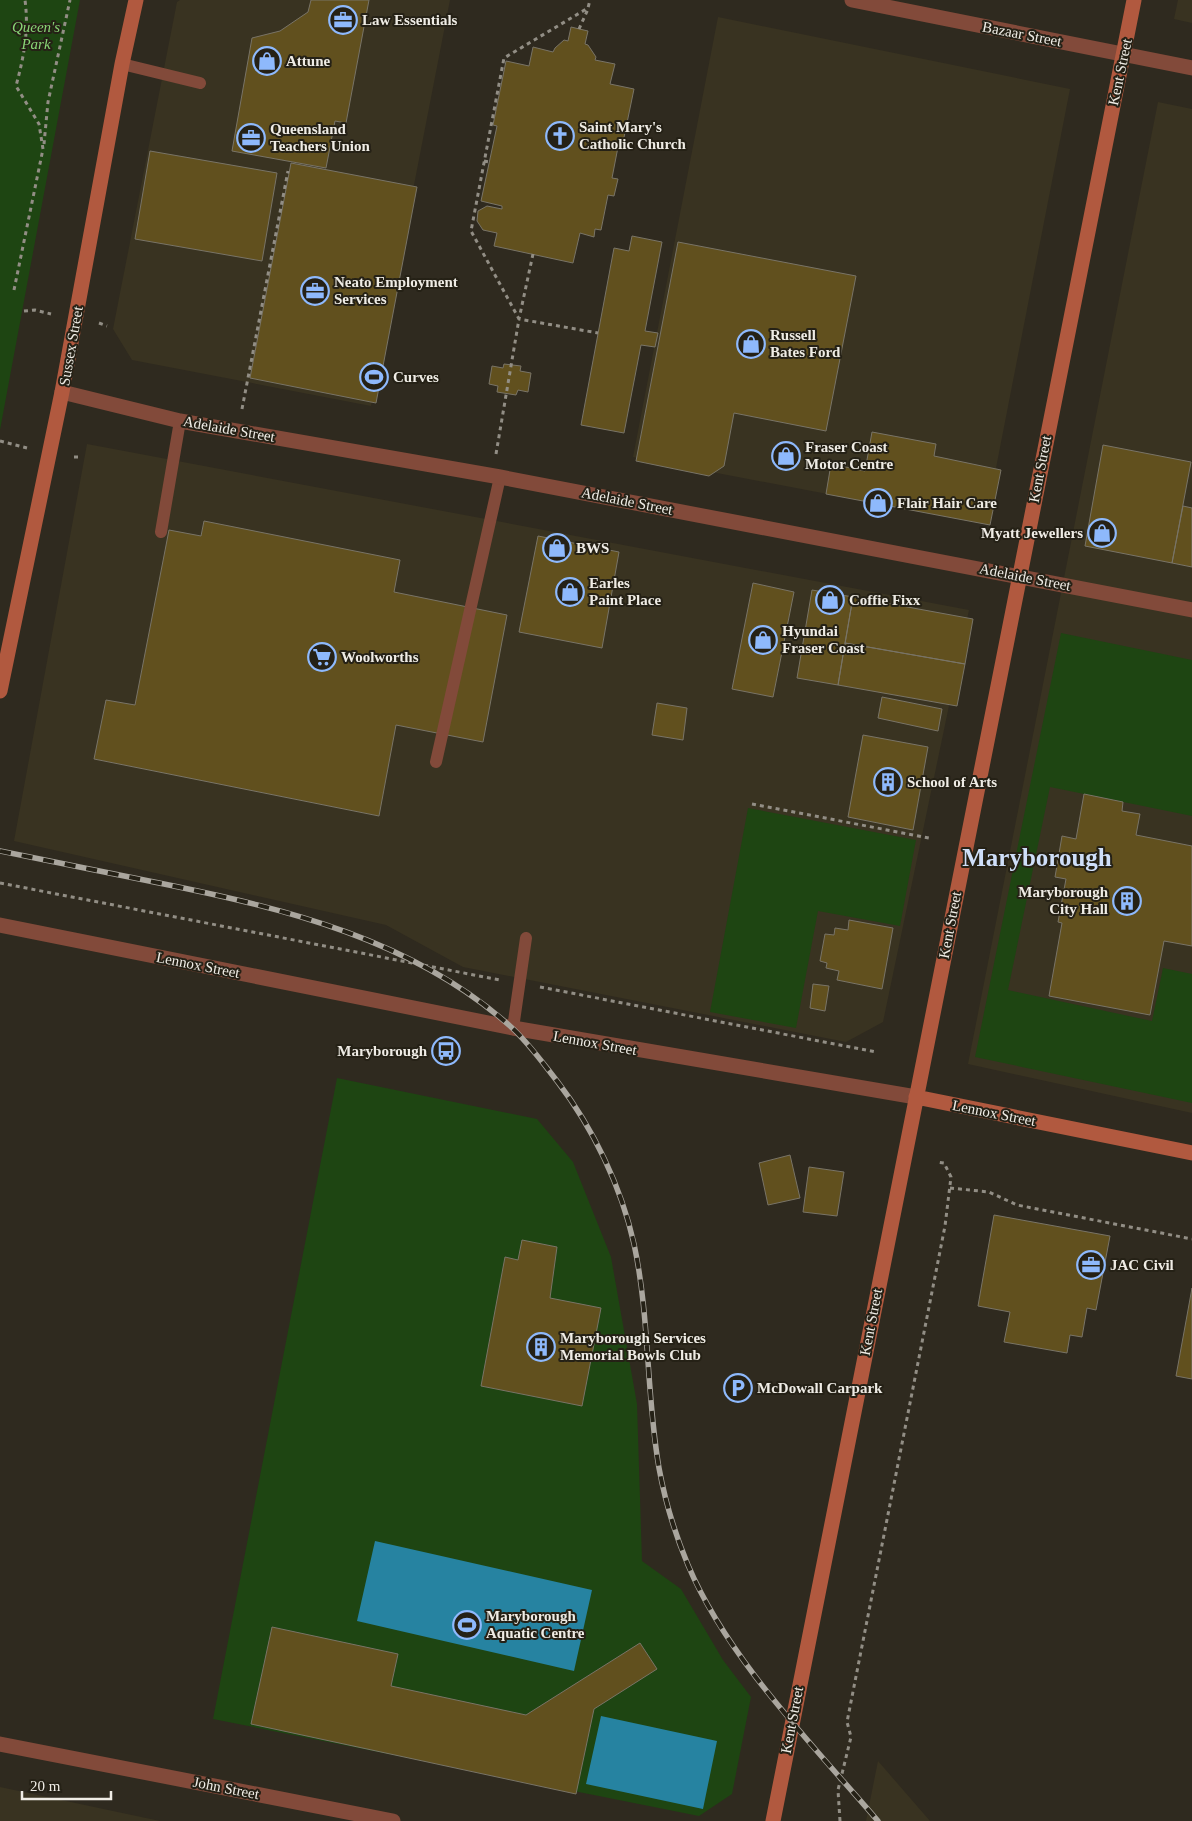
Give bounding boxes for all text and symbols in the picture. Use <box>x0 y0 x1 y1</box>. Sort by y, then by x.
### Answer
office icon: Law Essentials <box>328 5 358 35</box>
place label: Law Essentials <box>362 12 458 28</box>
street label: Bazaar Street <box>981 18 1064 50</box>
park label: Queen's Park <box>12 19 60 52</box>
street label: Kent Street <box>1105 36 1135 107</box>
shop icon: Attune <box>252 46 282 76</box>
place label: Attune <box>286 53 331 69</box>
place label: Saint Mary's Catholic Church <box>579 119 686 152</box>
place label: Queensland Teachers Union <box>270 121 371 154</box>
church icon: Saint Mary's Catholic Church <box>545 121 575 151</box>
office icon: Queensland Teachers Union <box>236 123 266 153</box>
place label: Neato Employment Services <box>334 274 458 307</box>
office icon: Neato Employment Services <box>300 276 330 306</box>
street label: Sussex Street <box>56 304 86 387</box>
place label: Russell Bates Ford <box>770 327 841 360</box>
shop icon: Russell Bates Ford <box>736 329 766 359</box>
sports icon: Curves <box>359 362 389 392</box>
place label: Curves <box>393 369 439 385</box>
street label: Adelaide Street <box>182 413 277 445</box>
street label: Kent Street <box>1026 433 1054 504</box>
place label: Fraser Coast Motor Centre <box>805 439 894 472</box>
shop icon: Fraser Coast Motor Centre <box>771 441 801 471</box>
street label: Adelaide Street <box>580 484 675 518</box>
shop icon: Flair Hair Care <box>863 488 893 518</box>
place label: Flair Hair Care <box>897 495 997 511</box>
shop icon: Myatt Jewellers <box>1087 518 1117 548</box>
place label: Myatt Jewellers <box>981 525 1083 541</box>
shop icon: BWS <box>542 533 572 563</box>
place label: BWS <box>576 540 609 556</box>
street label: Adelaide Street <box>978 560 1073 594</box>
place label: Earles Paint Place <box>589 575 661 608</box>
shop icon: Earles Paint Place <box>555 577 585 607</box>
shop icon: Coffie Fixx <box>815 585 845 615</box>
place label: Coffie Fixx <box>849 592 921 608</box>
place label: Hyundai Fraser Coast <box>782 623 865 656</box>
shop icon: Hyundai Fraser Coast <box>748 625 778 655</box>
supermarket icon: Woolworths <box>307 642 337 672</box>
place label: Woolworths <box>341 649 419 665</box>
building icon: School of Arts <box>873 767 903 797</box>
place label: School of Arts <box>907 774 997 790</box>
district label: Maryborough <box>962 844 1112 871</box>
place label: Maryborough City Hall <box>1018 884 1109 917</box>
building icon: Maryborough City Hall <box>1112 886 1142 916</box>
street label: Kent Street <box>936 889 964 960</box>
street label: Lennox Street <box>155 949 242 981</box>
street label: Lennox Street <box>552 1028 639 1058</box>
bus stop icon: Maryborough <box>431 1036 461 1066</box>
place label: Maryborough <box>337 1043 428 1059</box>
street label: Lennox Street <box>951 1097 1038 1129</box>
office icon: JAC Civil <box>1076 1250 1106 1280</box>
place label: JAC Civil <box>1110 1257 1174 1273</box>
street label: Kent Street <box>857 1286 885 1357</box>
place label: Maryborough Services Memorial Bowls Club <box>560 1330 706 1363</box>
building icon: Maryborough Services Memorial Bowls Club <box>526 1332 556 1362</box>
parking icon: McDowall Carpark <box>723 1373 753 1403</box>
place label: McDowall Carpark <box>757 1380 883 1396</box>
place label: Maryborough Aquatic Centre <box>486 1608 585 1641</box>
sports icon: Maryborough Aquatic Centre <box>452 1610 482 1640</box>
street label: Kent Street <box>778 1684 806 1755</box>
scale bar <box>22 1768 111 1800</box>
street label: John Street <box>192 1774 261 1802</box>
text: 20 m <box>30 1778 61 1794</box>

